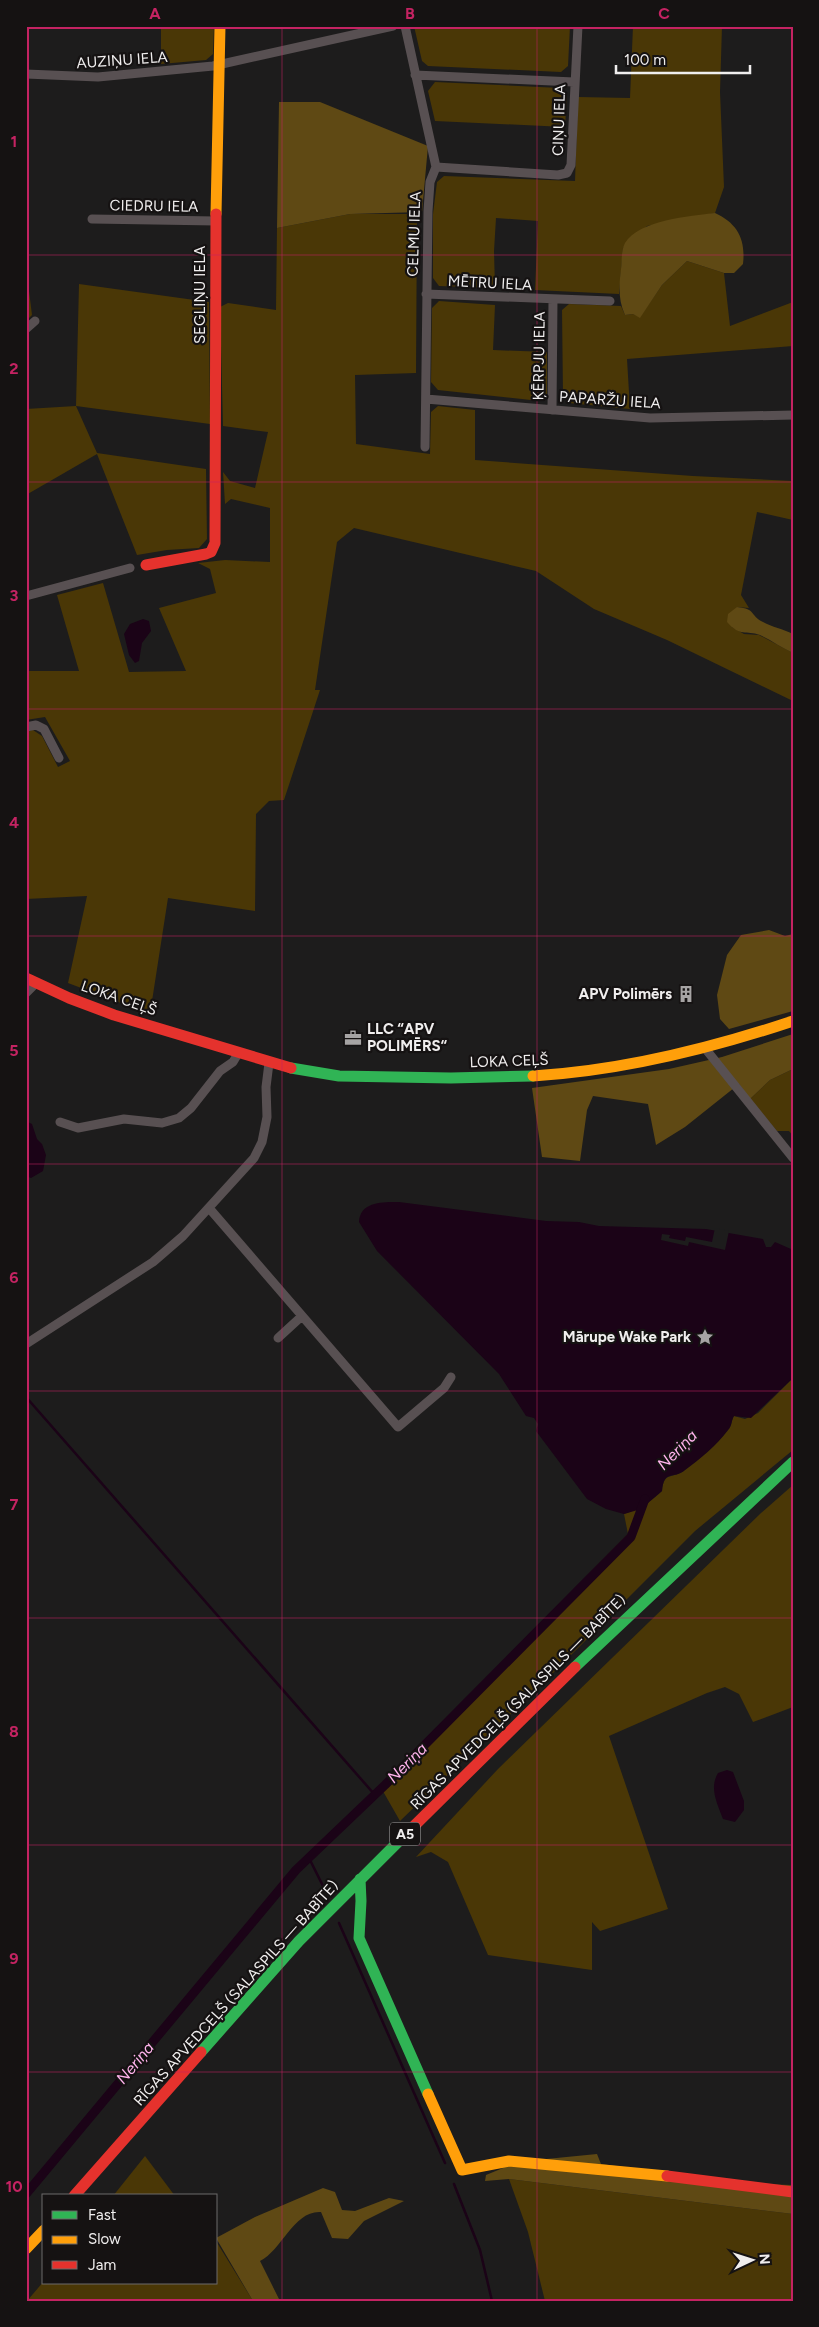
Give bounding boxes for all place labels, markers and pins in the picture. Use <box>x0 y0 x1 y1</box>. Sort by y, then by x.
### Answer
building icon: APV Polimērs <box>676 984 696 1004</box>
place label: APV Polimērs <box>579 985 672 1003</box>
place label: LLC “APV POLIMĒRS“ <box>367 1020 448 1055</box>
office icon: LLC “APV POLIMĒRS“ <box>343 1028 363 1048</box>
place icon: Mārupe Wake Park <box>695 1327 715 1347</box>
place label: Mārupe Wake Park <box>563 1328 691 1346</box>

